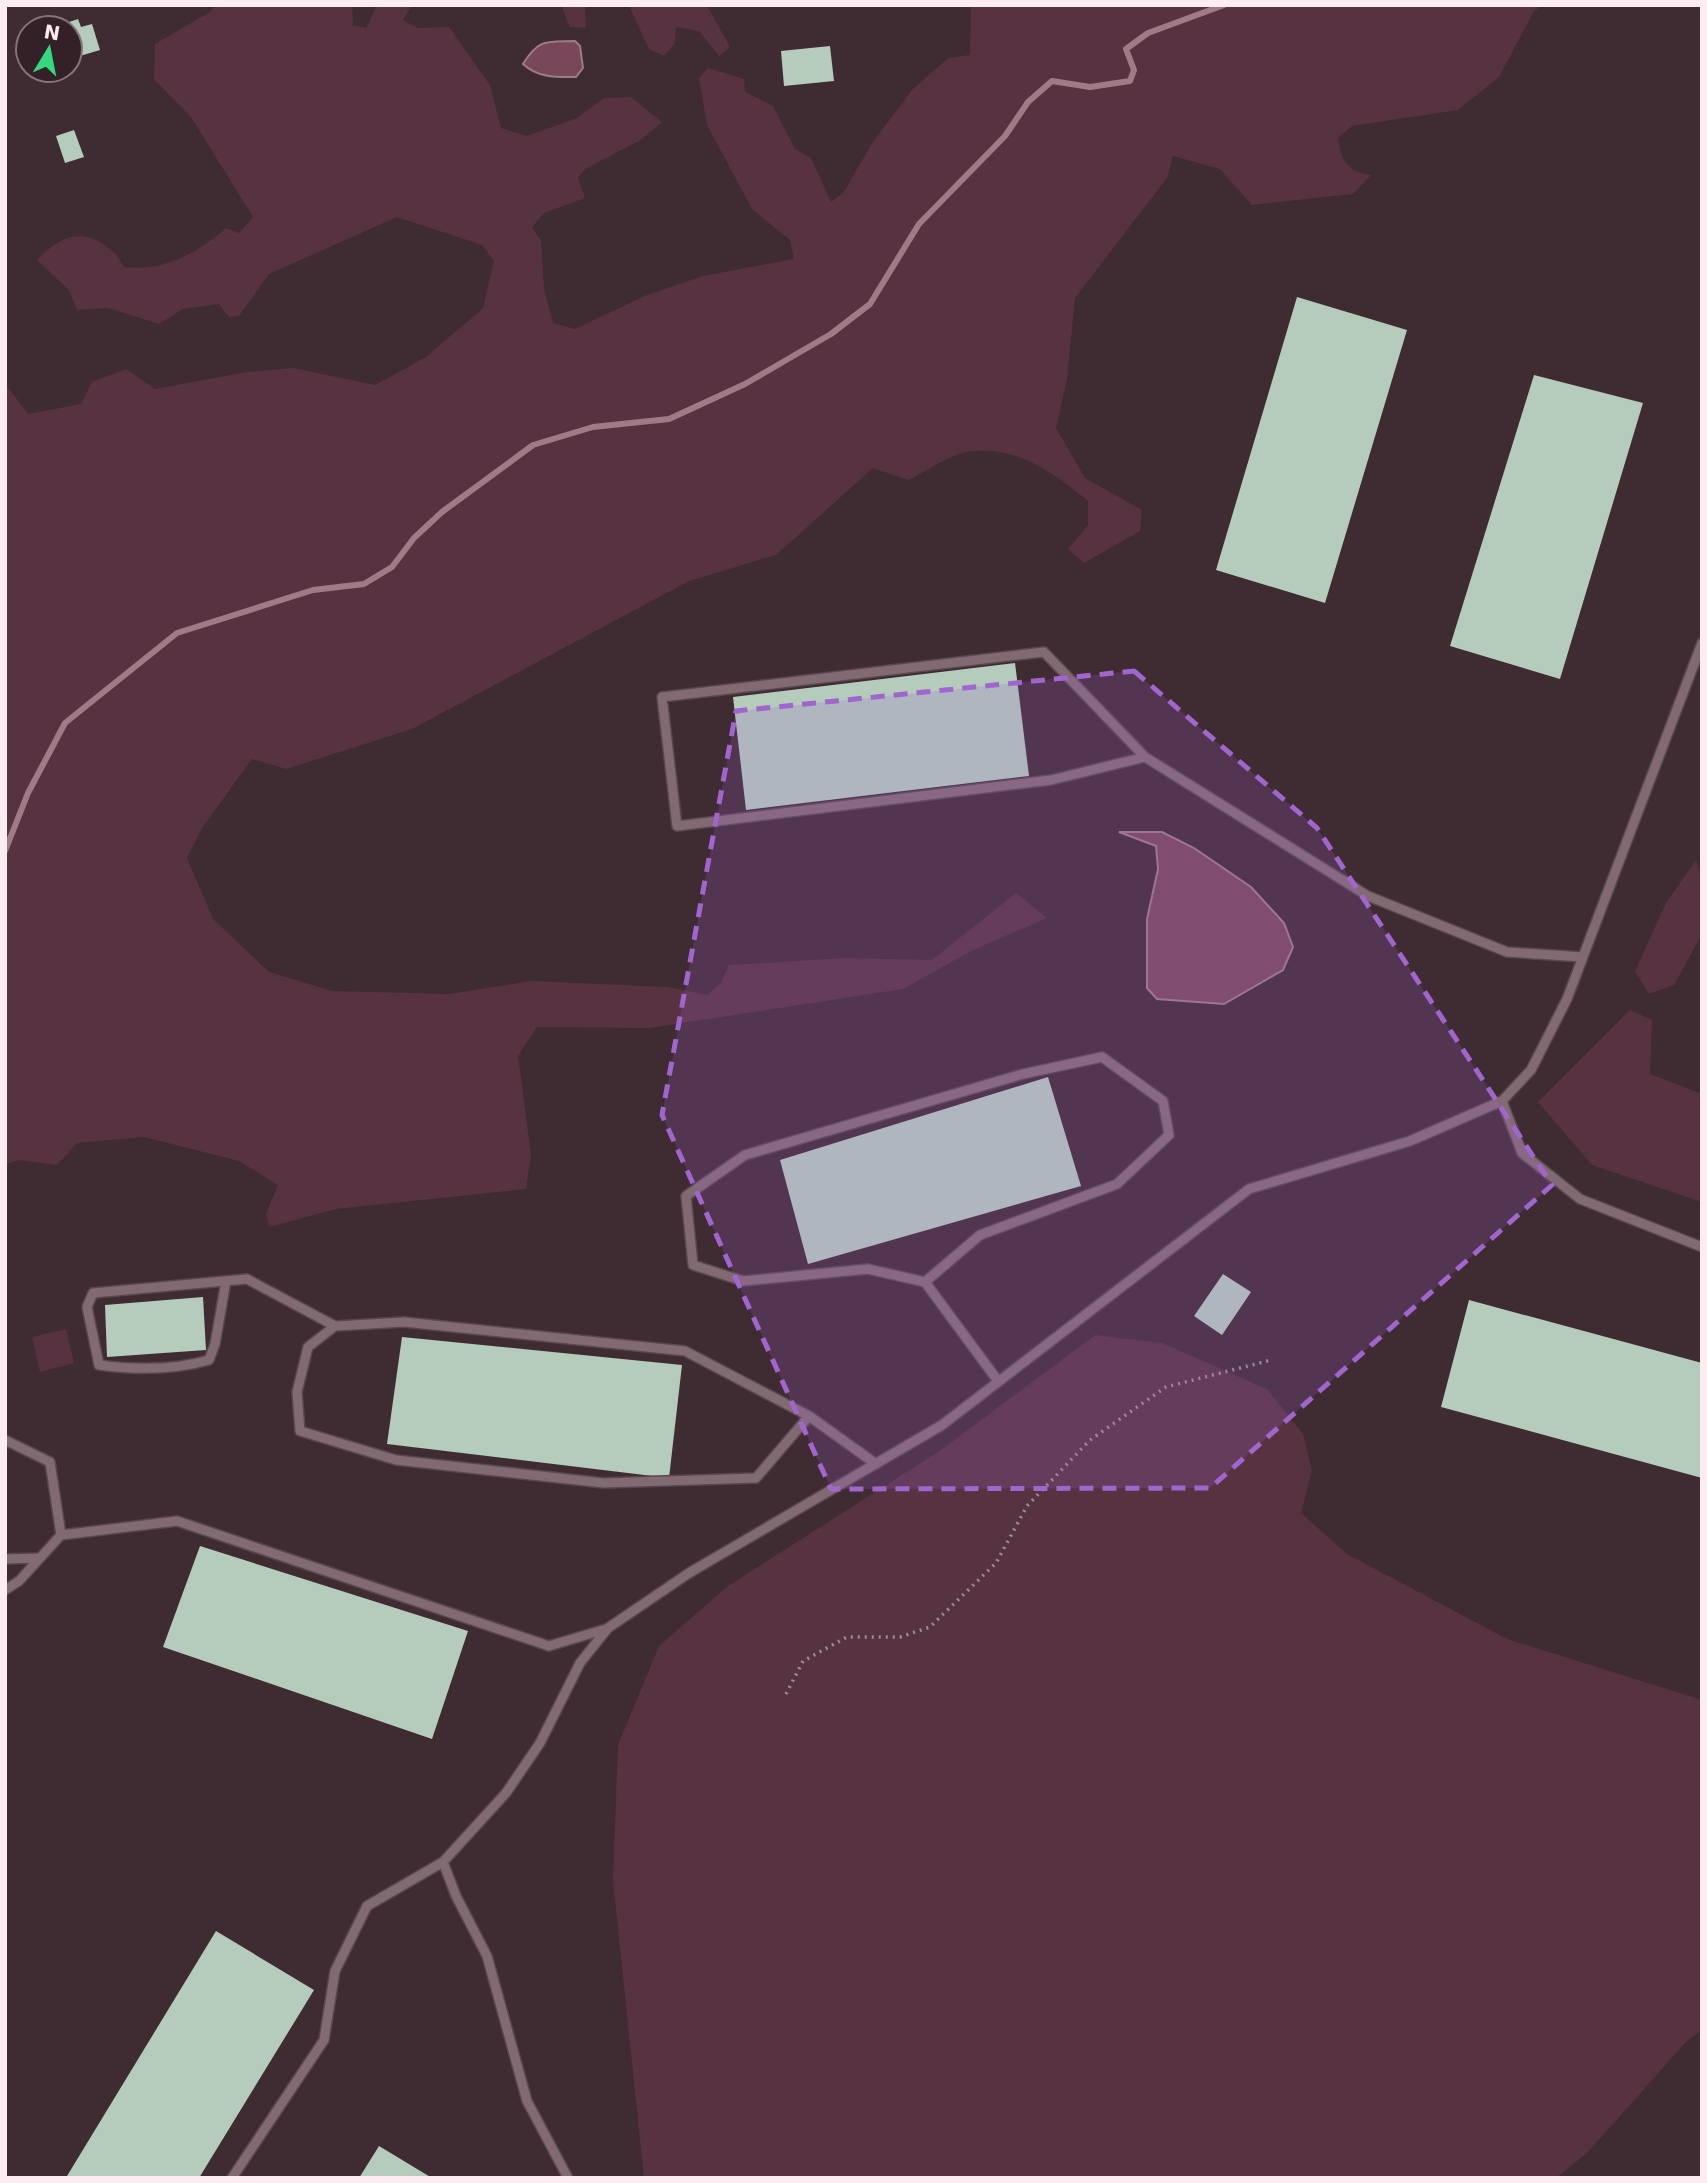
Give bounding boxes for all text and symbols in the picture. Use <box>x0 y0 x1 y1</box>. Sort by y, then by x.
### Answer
north arrow <box>14 14 84 84</box>
text: N <box>42 20 62 44</box>

